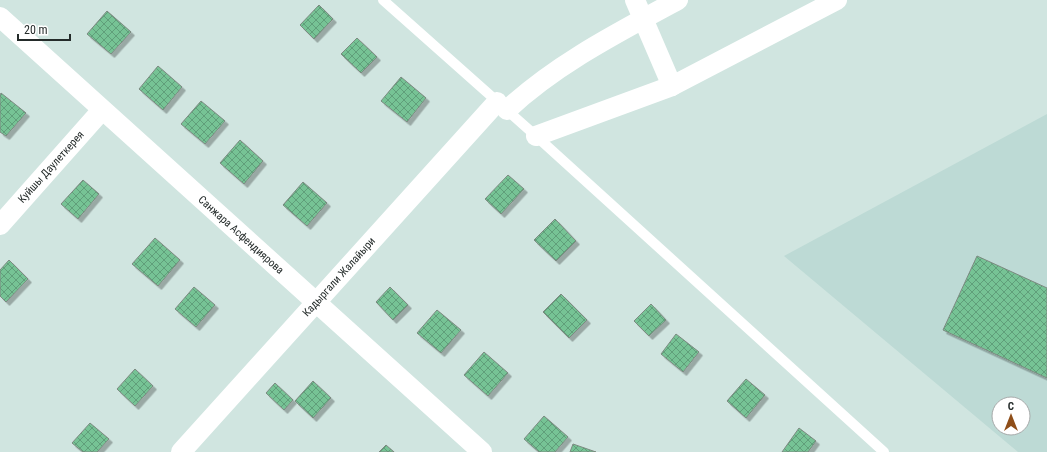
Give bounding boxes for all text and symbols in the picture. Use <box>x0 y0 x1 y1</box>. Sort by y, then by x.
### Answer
scale bar <box>18 16 70 42</box>
text: 20 m <box>24 23 48 37</box>
street label: Куйшы Даулеткерея <box>15 128 87 206</box>
street label: Санжара Асфендиярова <box>196 193 286 277</box>
street label: Кадыргали Жалайыри <box>300 235 378 319</box>
north arrow <box>991 396 1031 436</box>
text: С <box>1008 400 1014 413</box>

